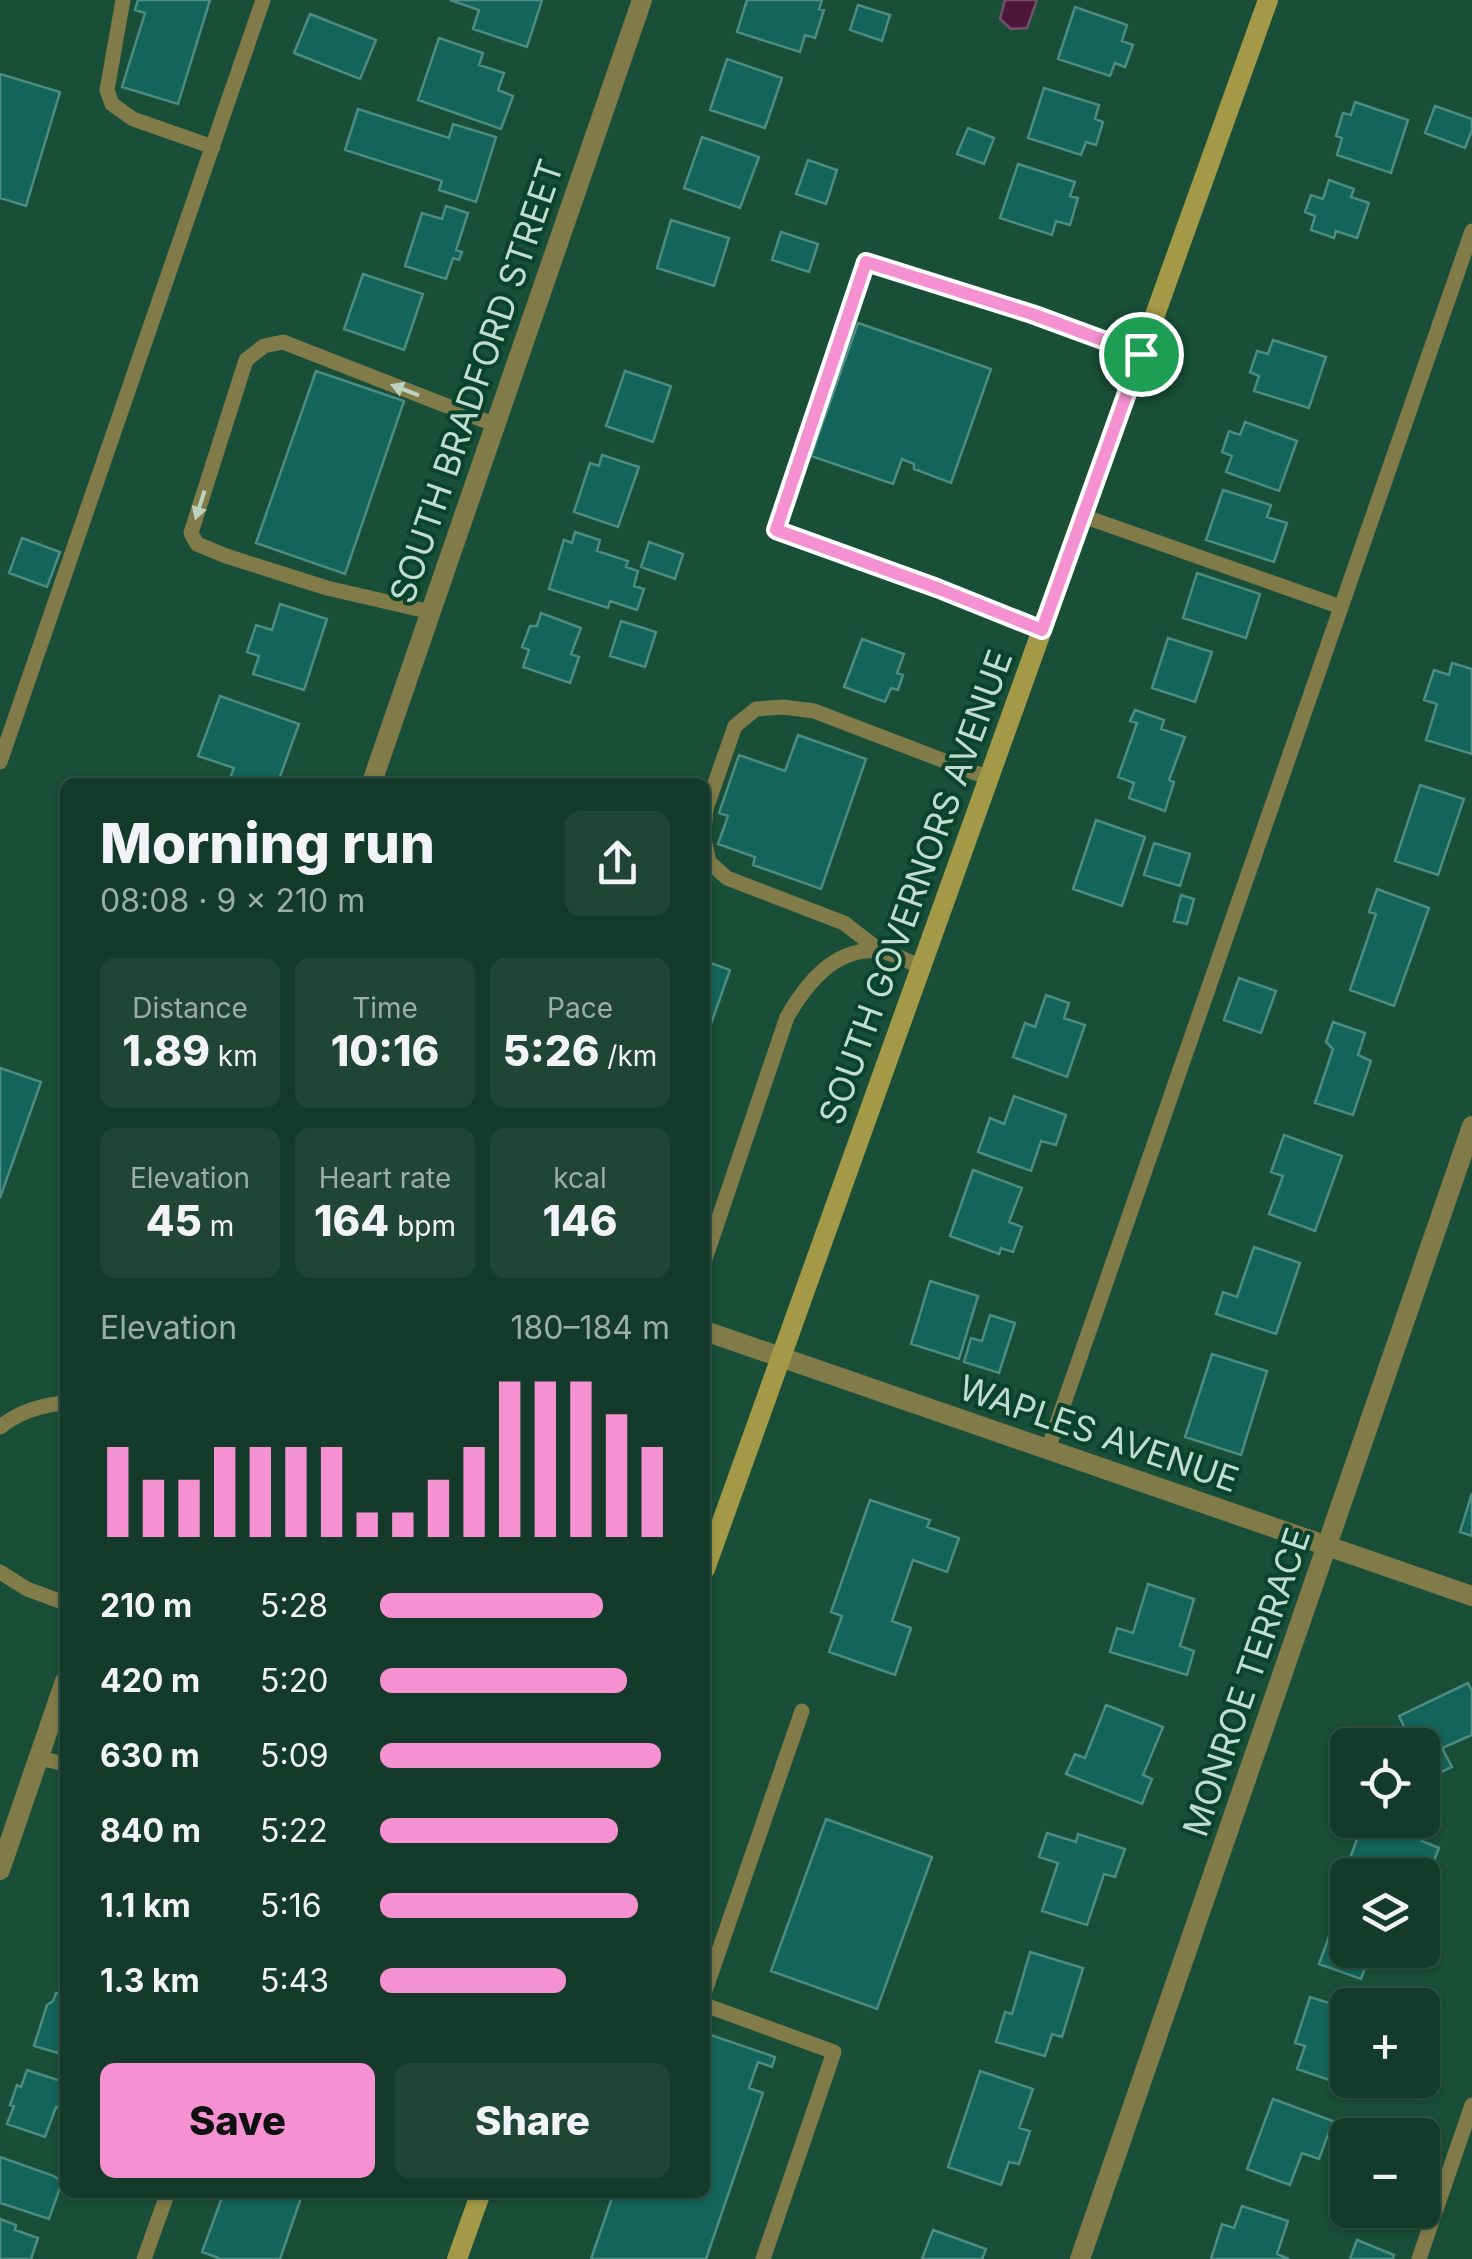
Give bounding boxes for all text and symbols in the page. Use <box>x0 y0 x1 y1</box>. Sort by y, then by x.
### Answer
street label: SOUTH BRADFORD STREET <box>380 154 572 608</box>
pin <box>1099 312 1184 397</box>
icon: arrive <box>1114 327 1169 382</box>
one-way arrow <box>389 382 419 397</box>
one-way arrow <box>192 490 207 521</box>
street label: SOUTH GOVERNORS AVENUE <box>810 644 1020 1130</box>
text: Morning run <box>100 810 435 876</box>
button: share <box>565 811 670 916</box>
text: 08:08 · 9 × 210 m <box>100 881 365 920</box>
text: Distance <box>132 991 248 1025</box>
text: Time <box>352 991 418 1025</box>
text: Pace <box>547 991 613 1025</box>
text: 1.89 <box>122 1025 210 1076</box>
text: 10:16 <box>331 1025 439 1076</box>
text: 5:26 <box>503 1025 599 1076</box>
text: km <box>210 1039 258 1073</box>
text: /km <box>599 1039 657 1073</box>
text: Elevation <box>130 1161 250 1195</box>
text: Heart rate <box>319 1161 451 1195</box>
text: kcal <box>553 1161 607 1195</box>
text: 45 <box>146 1195 202 1246</box>
text: 164 <box>314 1195 389 1246</box>
text: 146 <box>542 1195 618 1246</box>
text: m <box>202 1209 234 1243</box>
text: bpm <box>389 1209 456 1243</box>
text: Elevation <box>100 1308 237 1347</box>
text: 180–184 m <box>510 1308 670 1347</box>
street label: WAPLES AVENUE <box>954 1366 1244 1500</box>
street label: MONROE TERRACE <box>1174 1522 1318 1842</box>
text: 210 m <box>100 1586 192 1625</box>
text: 5:28 <box>260 1586 328 1625</box>
text: 420 m <box>100 1661 200 1700</box>
text: 5:20 <box>260 1661 328 1700</box>
map controls <box>1330 1728 1440 2228</box>
button: locate <box>1330 1728 1440 1838</box>
text: 630 m <box>100 1736 200 1775</box>
text: 5:09 <box>260 1736 329 1775</box>
text: 840 m <box>100 1811 201 1850</box>
text: 5:22 <box>260 1811 328 1850</box>
button: layers <box>1330 1858 1440 1968</box>
text: 1.1 km <box>100 1886 191 1925</box>
text: 5:16 <box>260 1886 322 1925</box>
text: 1.3 km <box>100 1961 200 2000</box>
text: 5:43 <box>260 1961 329 2000</box>
button: + <box>1330 1988 1440 2098</box>
button: Save <box>100 2063 375 2178</box>
button: Share <box>395 2063 670 2178</box>
button: − <box>1330 2118 1440 2228</box>

